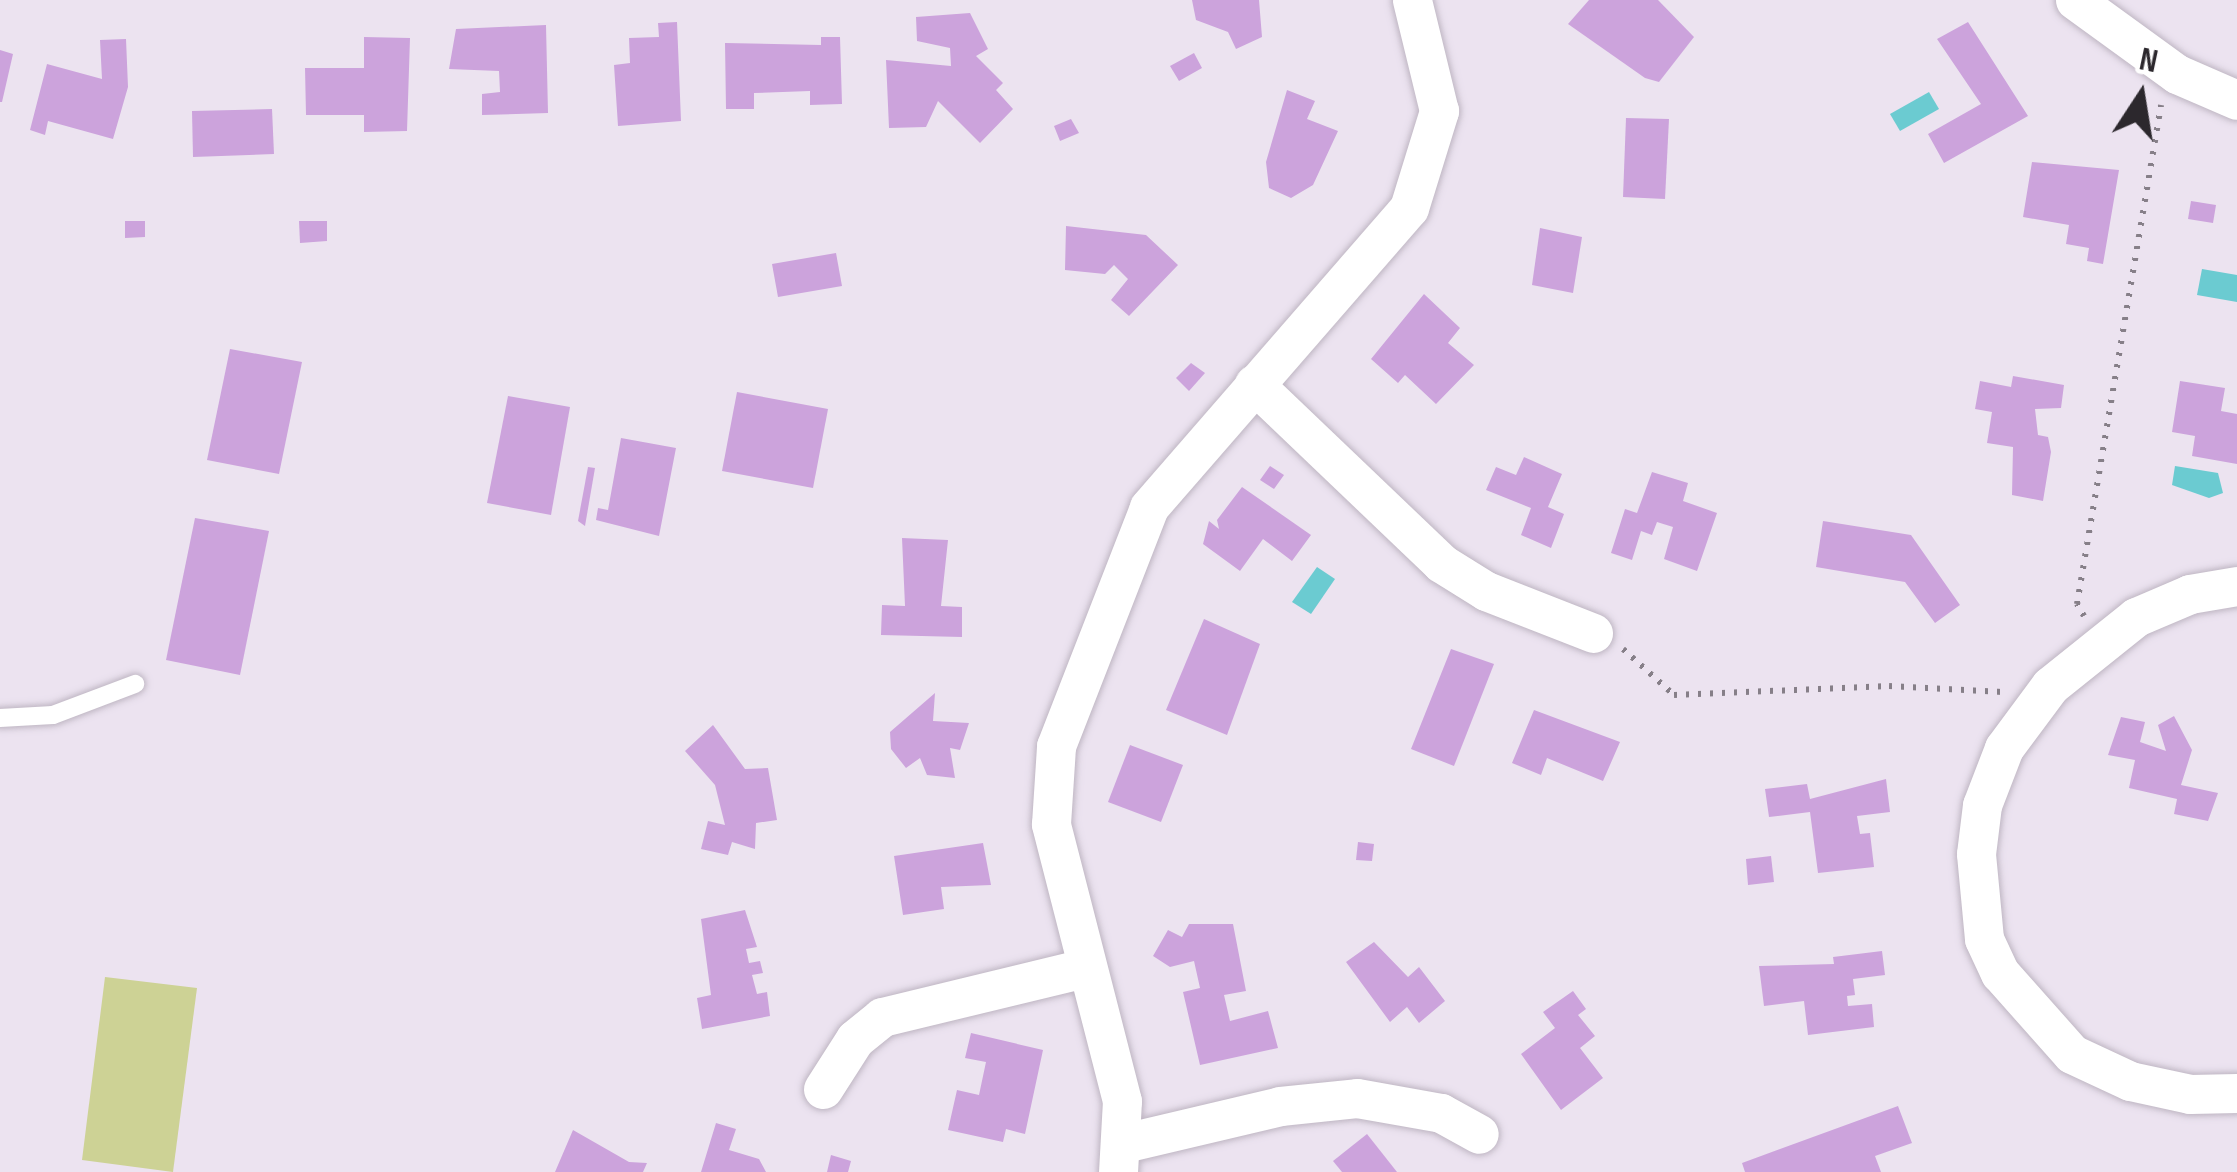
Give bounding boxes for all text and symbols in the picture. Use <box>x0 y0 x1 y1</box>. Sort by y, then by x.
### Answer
north arrow <box>2081 36 2201 156</box>
text: N <box>2136 39 2161 82</box>

